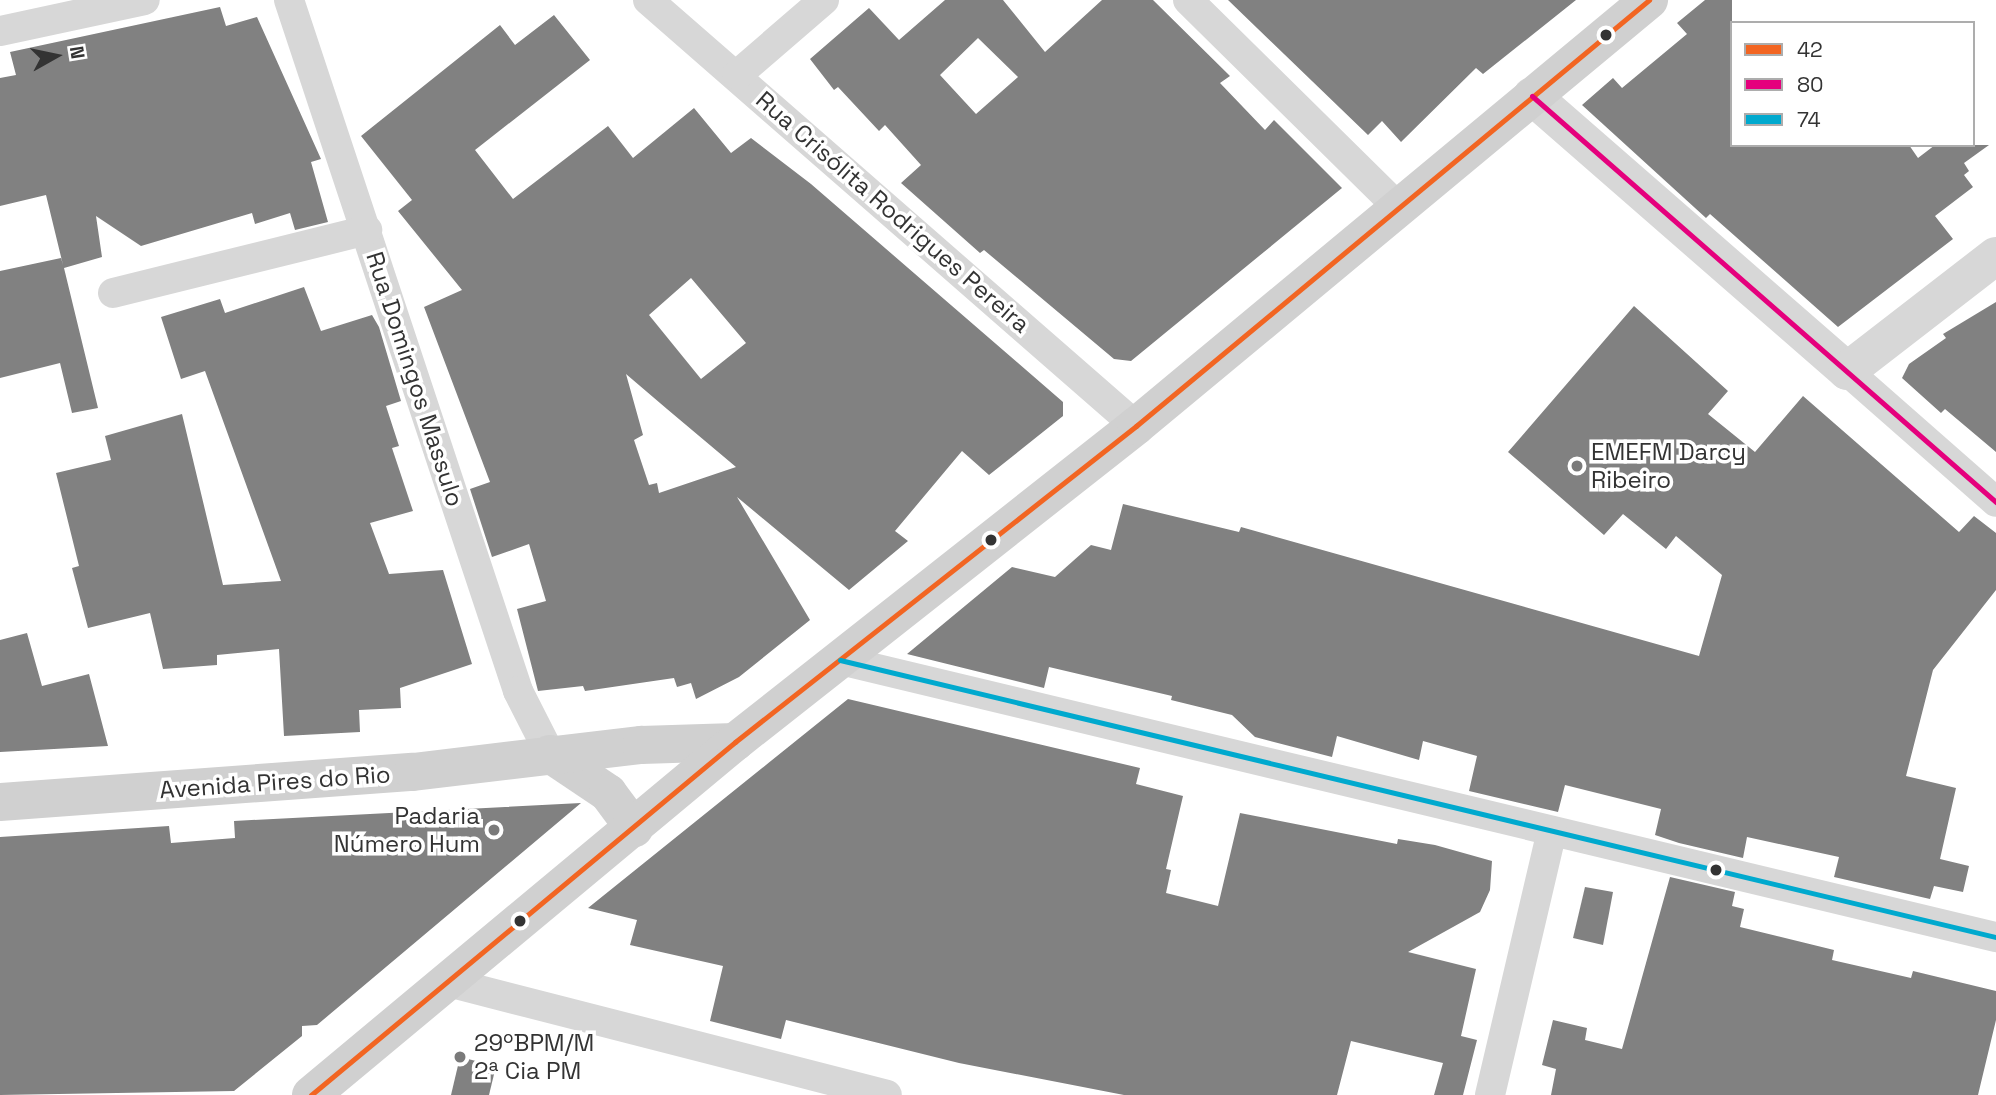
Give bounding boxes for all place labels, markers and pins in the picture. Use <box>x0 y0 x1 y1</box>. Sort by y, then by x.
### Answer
unlabelled marker <box>1599 28 1613 42</box>
place label: EMEFM Darcy Ribeiro <box>1591 438 1746 494</box>
marker: EMEFM Darcy Ribeiro <box>1569 458 1585 474</box>
unlabelled marker <box>984 533 998 547</box>
place label: Padaria Número Hum <box>334 802 480 858</box>
marker: Padaria Número Hum <box>486 822 502 838</box>
unlabelled marker <box>1709 863 1723 877</box>
unlabelled marker <box>513 914 527 928</box>
place label: 29ºBPM/M 2ª Cia PM <box>474 1029 594 1085</box>
marker: 29ºBPM/M 2ª Cia PM <box>452 1049 468 1065</box>

